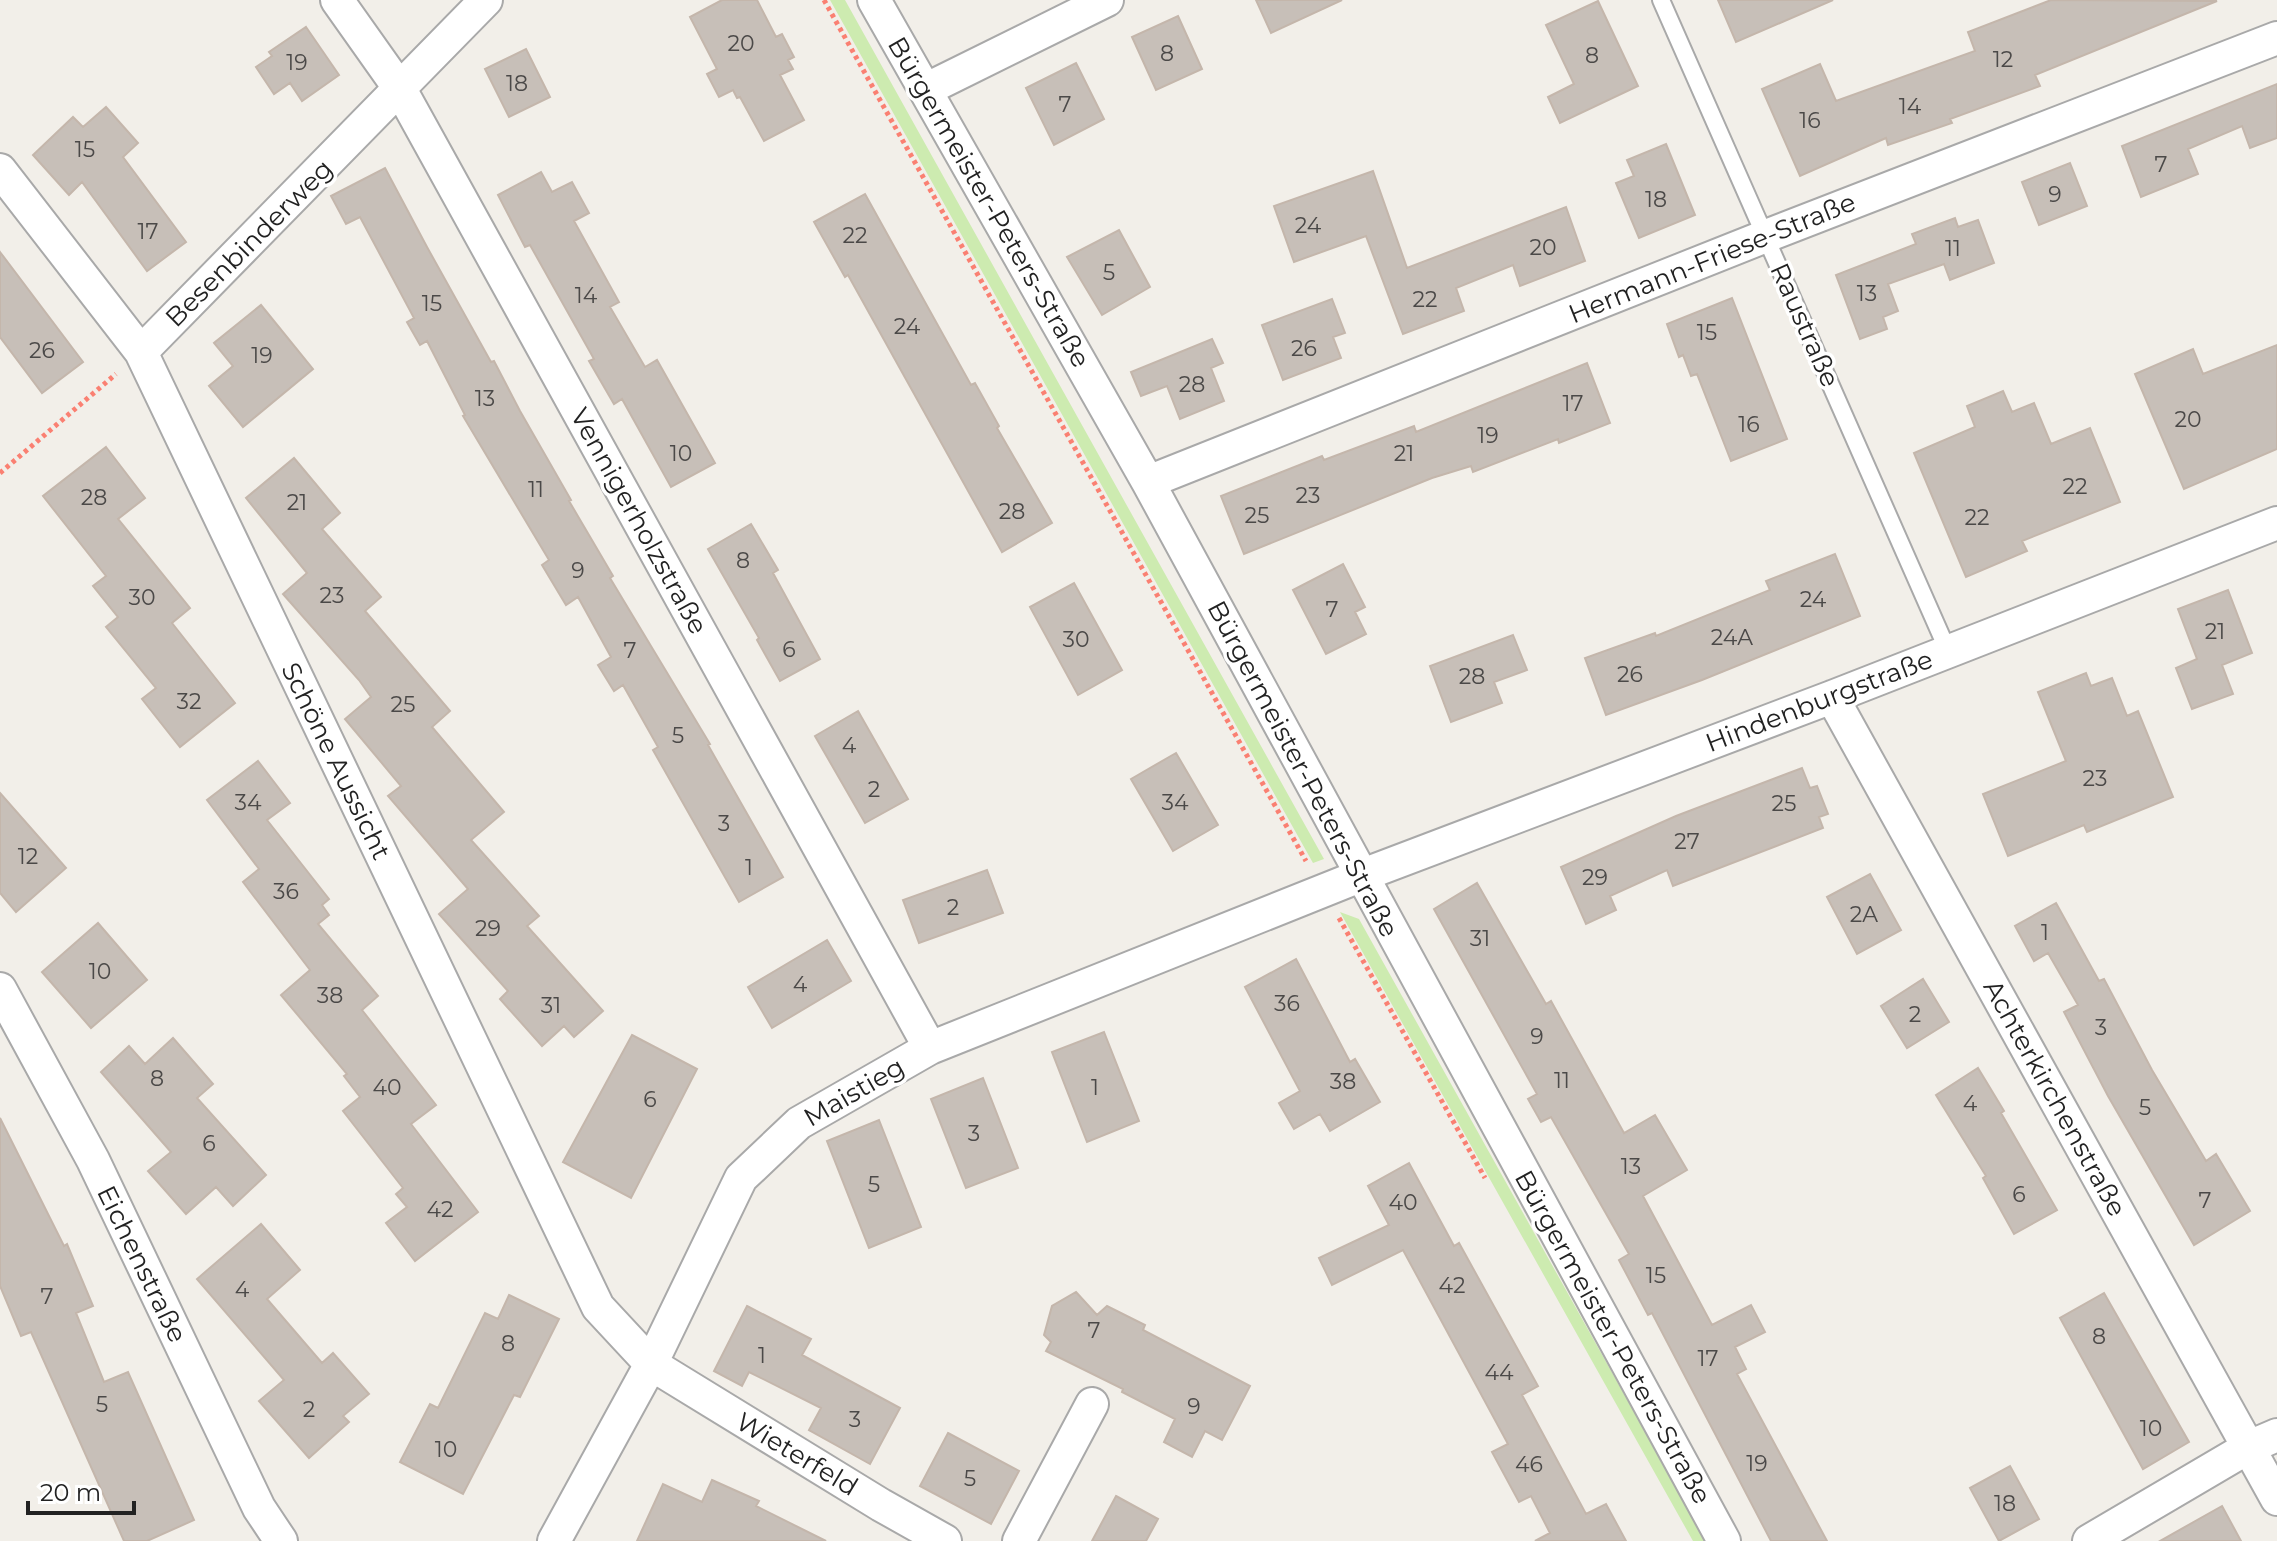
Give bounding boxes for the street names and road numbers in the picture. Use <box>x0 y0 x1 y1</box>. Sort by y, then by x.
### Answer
street label: Bürgermeister-Peters-Straße <box>881 31 1097 373</box>
street label: Besenbinderweg <box>159 153 339 333</box>
street label: Hermann-Friese-Straße <box>1564 186 1860 330</box>
street label: Raustraße <box>1763 258 1847 392</box>
street label: Vennigerholzstraße <box>564 402 714 640</box>
street label: Bürgermeister-Peters-Straße <box>1201 595 1405 943</box>
street label: Hindenburgstraße <box>1701 643 1937 759</box>
street label: Schöne Aussicht <box>274 657 398 865</box>
street label: Achterkirchenstraße <box>1977 974 2133 1222</box>
street label: Maistieg <box>798 1050 910 1134</box>
street label: Bürgermeister-Peters-Straße <box>1508 1165 1718 1509</box>
street label: Eichenstraße <box>90 1180 194 1348</box>
street label: Wieterfeld <box>730 1405 864 1503</box>

